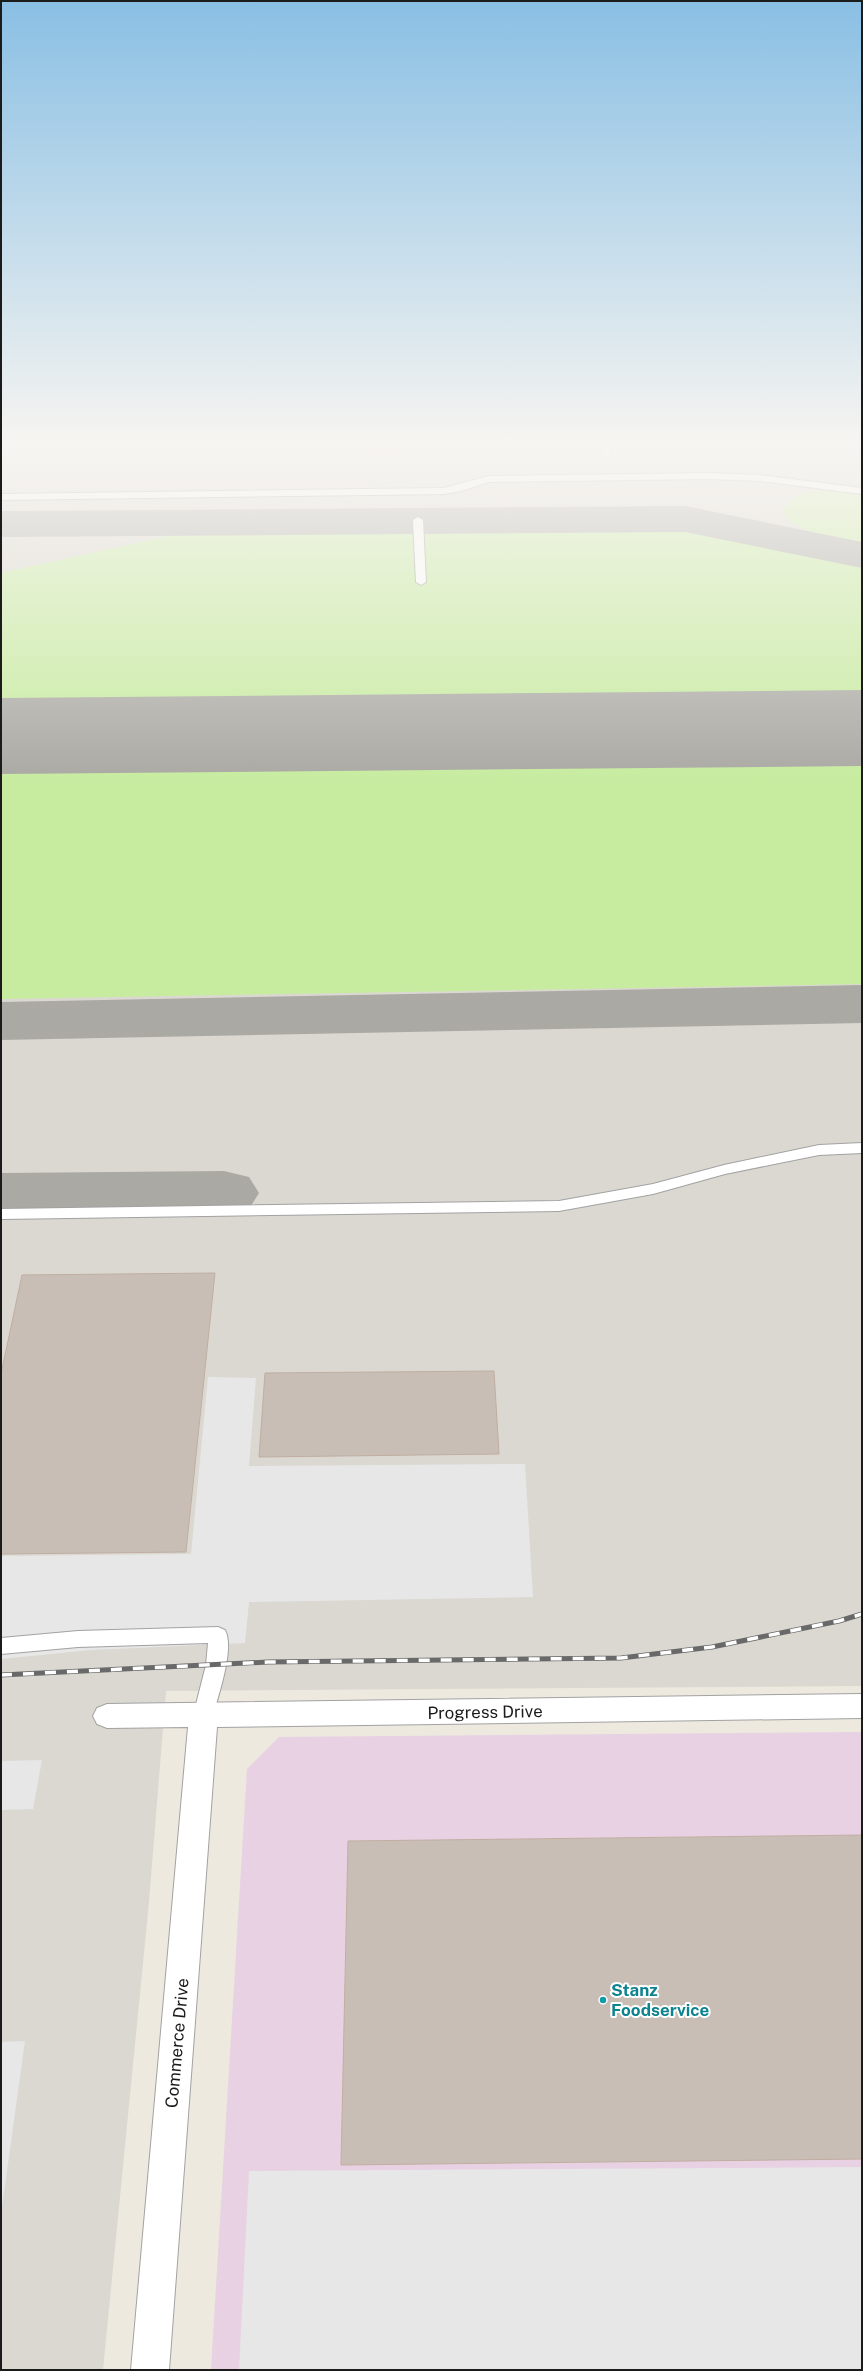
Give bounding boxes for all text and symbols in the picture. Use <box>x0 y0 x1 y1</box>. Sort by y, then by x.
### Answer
street label: Progress Drive <box>427 1701 543 1723</box>
street label: Commerce Drive <box>161 1977 193 2109</box>
place label: Stanz Foodservice <box>611 1980 710 2020</box>
marker: Stanz Foodservice <box>598 1995 608 2005</box>

